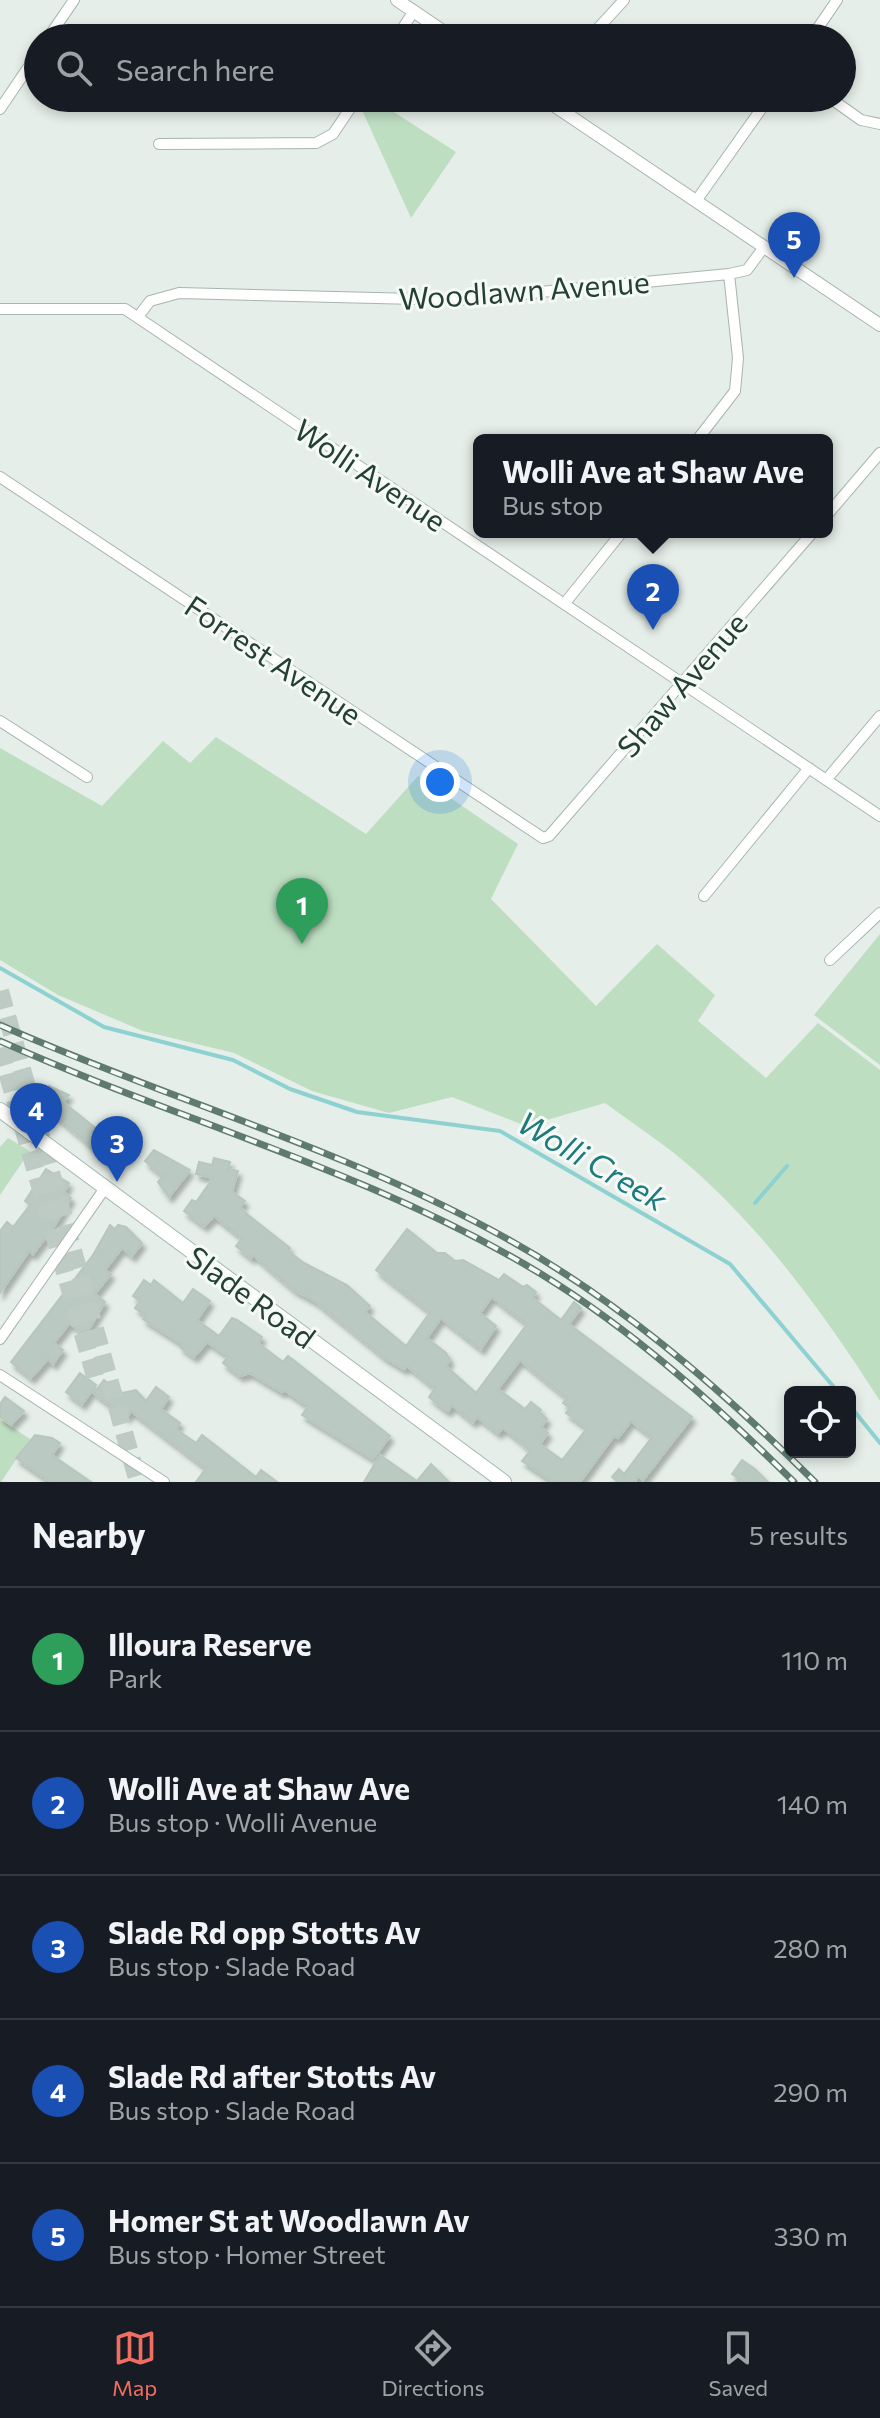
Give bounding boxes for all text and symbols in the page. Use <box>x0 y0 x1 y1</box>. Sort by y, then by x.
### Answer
search box <box>24 24 856 112</box>
icon: search <box>52 46 96 90</box>
text: Search here <box>116 50 275 87</box>
pin: 5 <box>768 212 820 278</box>
street label: Woodlawn Avenue <box>397 262 651 316</box>
street label: Wolli Avenue <box>288 410 454 538</box>
popup <box>473 434 833 538</box>
text: Wolli Ave at Shaw Ave <box>502 452 804 489</box>
text: Bus stop <box>502 489 603 520</box>
pin: 2 <box>627 564 679 630</box>
street label: Forrest Avenue <box>179 586 369 732</box>
street label: Shaw Avenue <box>608 604 754 764</box>
your location <box>420 762 460 802</box>
pin: 1 <box>276 878 328 944</box>
pin: 4 <box>10 1083 62 1149</box>
water label: Wolli Creek <box>511 1101 675 1219</box>
pin: 3 <box>91 1116 143 1182</box>
street label: Slade Road <box>181 1237 323 1355</box>
map controls <box>784 1386 856 1458</box>
button: locate <box>784 1386 856 1458</box>
text: Nearby <box>32 1513 146 1555</box>
text: 5 results <box>749 1519 848 1550</box>
text: Illoura Reserve <box>108 1625 312 1662</box>
text: 1 <box>52 1644 64 1675</box>
text: 110 m <box>781 1644 848 1675</box>
text: Park <box>108 1662 162 1693</box>
text: Wolli Ave at Shaw Ave <box>108 1769 410 1806</box>
text: 2 <box>51 1788 65 1819</box>
text: 140 m <box>777 1788 848 1819</box>
text: Bus stop · Wolli Avenue <box>108 1806 377 1837</box>
text: Slade Rd opp Stotts Av <box>108 1913 421 1950</box>
text: 3 <box>50 1932 66 1963</box>
text: 280 m <box>773 1932 848 1963</box>
text: Bus stop · Slade Road <box>108 1950 355 1981</box>
text: Slade Rd after Stotts Av <box>108 2057 436 2094</box>
text: 4 <box>50 2076 66 2107</box>
text: 290 m <box>773 2076 848 2107</box>
text: Bus stop · Slade Road <box>108 2094 355 2125</box>
text: Homer St at Woodlawn Av <box>108 2201 470 2238</box>
text: 5 <box>50 2220 66 2251</box>
text: 330 m <box>774 2220 848 2251</box>
text: Bus stop · Homer Street <box>108 2238 386 2269</box>
tab: Map <box>112 2326 157 2401</box>
tab: Directions <box>381 2326 485 2401</box>
tab: Saved <box>709 2326 768 2401</box>

